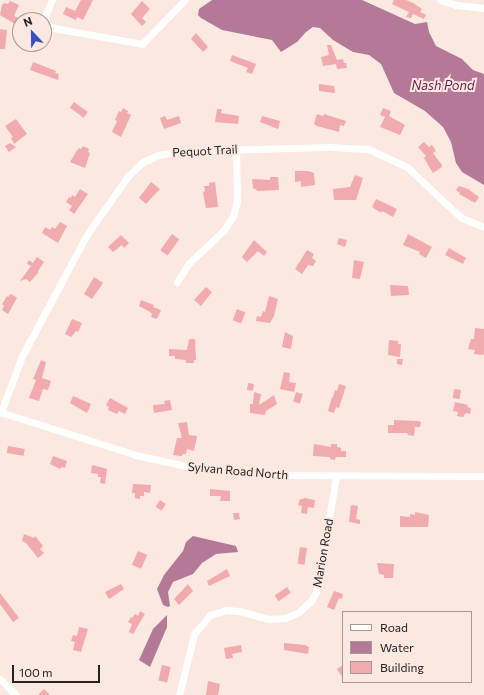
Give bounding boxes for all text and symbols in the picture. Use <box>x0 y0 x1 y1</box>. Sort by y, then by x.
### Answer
north arrow <box>12 12 52 52</box>
text: N <box>21 14 34 29</box>
water label: Nash Pond <box>411 77 475 93</box>
street label: Pequot Trail <box>172 142 238 160</box>
street label: Sylvan Road North <box>187 459 289 483</box>
street label: Marion Road <box>310 517 336 589</box>
legend <box>342 611 472 683</box>
text: Road <box>380 620 408 634</box>
text: Water <box>380 640 414 654</box>
scale bar <box>14 657 102 683</box>
text: Building <box>380 660 424 674</box>
text: 100 m <box>19 665 53 679</box>

